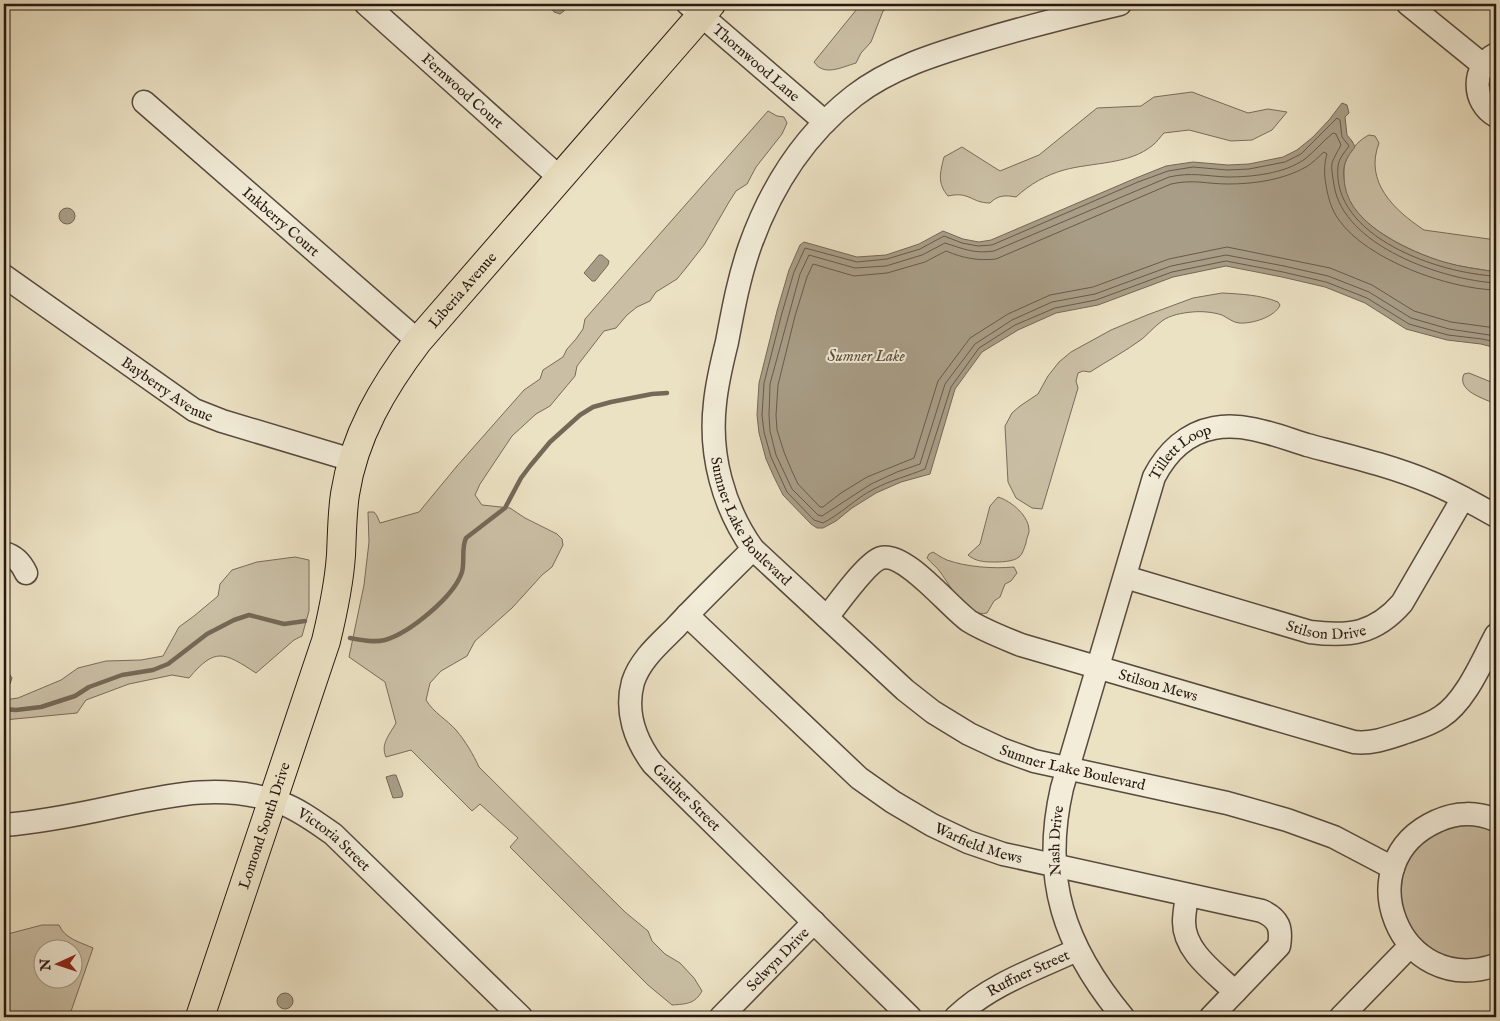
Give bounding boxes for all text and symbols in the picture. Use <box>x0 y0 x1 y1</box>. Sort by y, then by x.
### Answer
street label: Thornwood Lane <box>708 20 804 106</box>
street label: Fernwood Court <box>417 49 508 133</box>
street label: Inkberry Court <box>238 183 323 261</box>
street label: Liberia Avenue <box>424 248 501 332</box>
water label: Sumner Lake <box>827 347 905 367</box>
street label: Bayberry Avenue <box>117 353 216 427</box>
street label: Tillett Loop <box>1145 420 1213 483</box>
street label: Sumner Lake Boulevard <box>706 456 796 591</box>
street label: Stilson Drive <box>1284 616 1369 644</box>
street label: Stilson Mews <box>1116 665 1200 706</box>
street label: Sumner Lake Boulevard <box>997 740 1148 795</box>
street label: Lomond South Drive <box>235 760 295 892</box>
street label: Gaither Street <box>648 760 725 835</box>
street label: Victoria Street <box>293 803 375 875</box>
street label: Nash Drive <box>1045 804 1068 877</box>
street label: Warfield Mews <box>931 819 1024 868</box>
street label: Selwyn Drive <box>743 923 814 995</box>
north arrow <box>32 938 82 988</box>
street label: Ruffner Street <box>984 946 1073 1001</box>
text: N <box>37 958 55 972</box>

